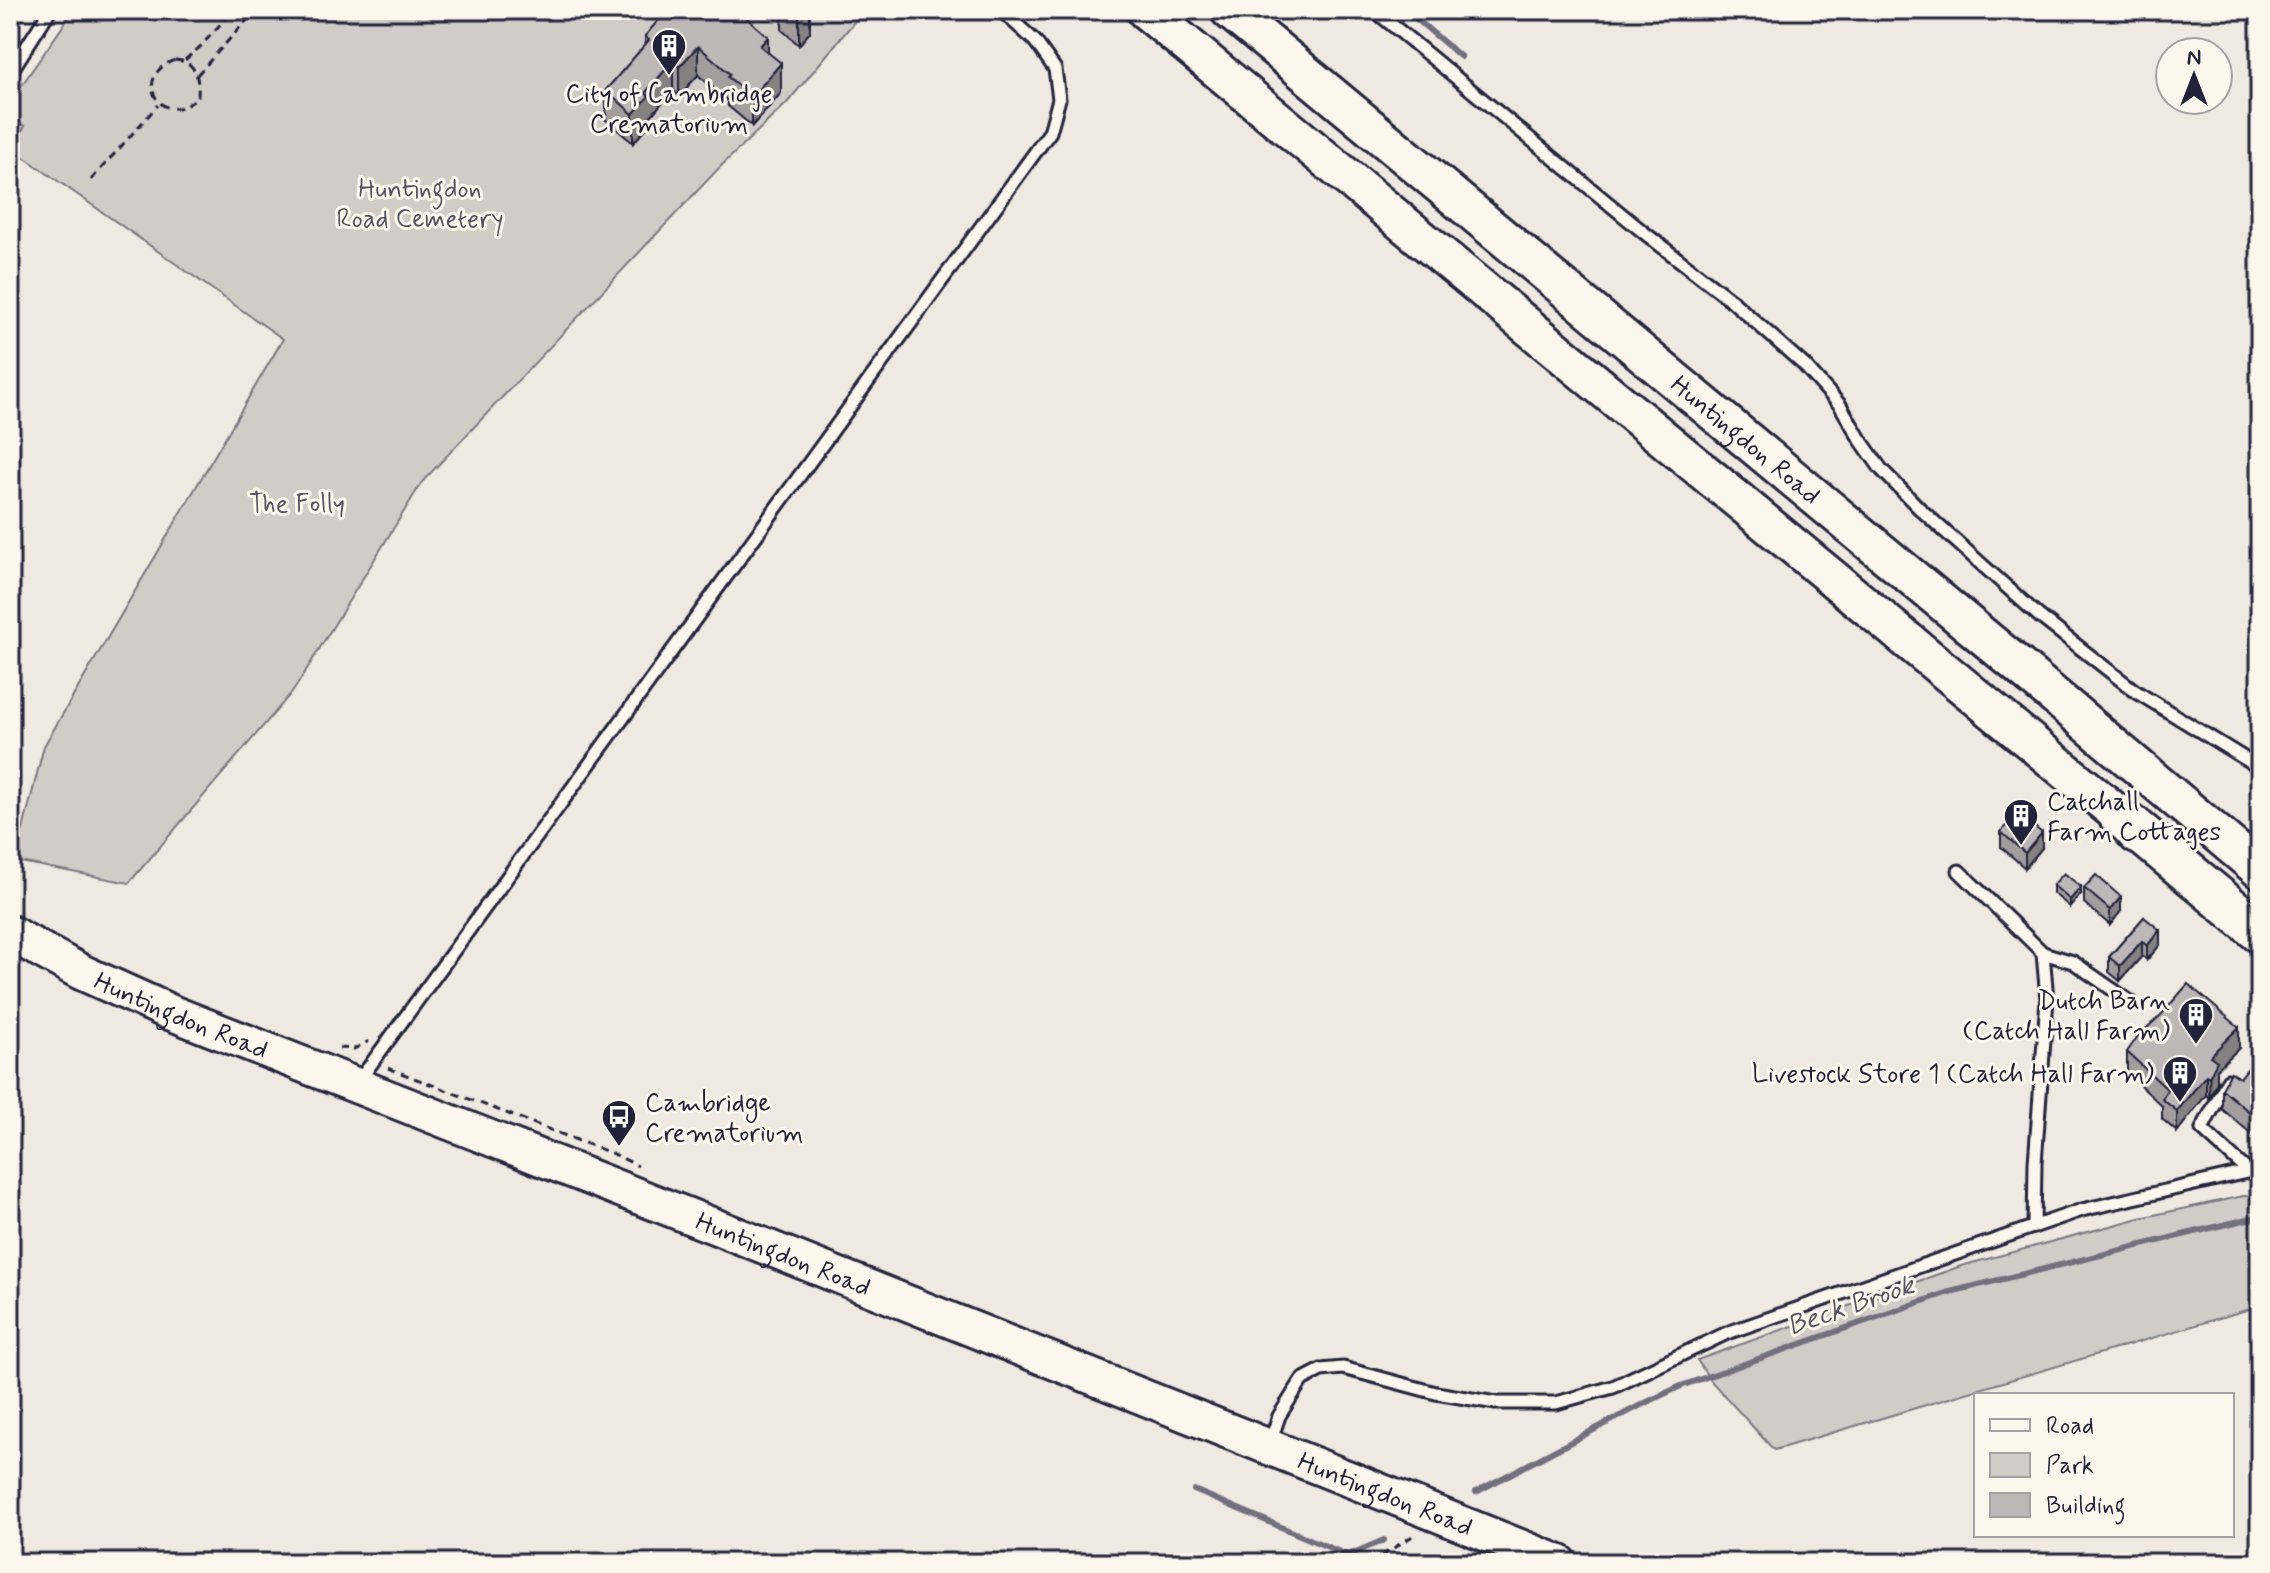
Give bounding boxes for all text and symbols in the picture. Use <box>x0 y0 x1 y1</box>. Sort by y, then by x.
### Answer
building icon: City of Cambridge Crematorium <box>650 27 688 77</box>
north arrow <box>2154 36 2234 116</box>
text: N <box>2187 44 2201 72</box>
place label: City of Cambridge Crematorium <box>566 78 772 142</box>
park label: Huntingdon Road Cemetery <box>337 173 503 237</box>
street label: Huntingdon Road <box>1662 369 1827 513</box>
park label: The Folly <box>249 488 345 522</box>
place label: Catchall Farm Cottages <box>2047 786 2221 850</box>
building icon: Catchall Farm Cottages <box>2002 797 2040 847</box>
street label: Huntingdon Road <box>88 965 272 1068</box>
place label: Dutch Barn (Catch Hall Farm) <box>1963 985 2170 1049</box>
building icon: Dutch Barn (Catch Hall Farm) <box>2177 996 2215 1046</box>
building icon: Livestock Store 1 (Catch Hall Farm) <box>2161 1054 2199 1104</box>
place label: Livestock Store 1 (Catch Hall Farm) <box>1752 1058 2154 1092</box>
place label: Cambridge Crematorium <box>645 1087 803 1151</box>
bus stop icon: Cambridge Crematorium <box>600 1098 638 1148</box>
street label: Huntingdon Road <box>690 1206 875 1306</box>
water label: Beck Brook <box>1782 1267 1921 1345</box>
legend <box>1974 1393 2234 1537</box>
text: Road <box>2046 1411 2094 1442</box>
street label: Huntingdon Road <box>1292 1445 1477 1545</box>
text: Park <box>2046 1451 2094 1482</box>
text: Building <box>2046 1491 2126 1525</box>

